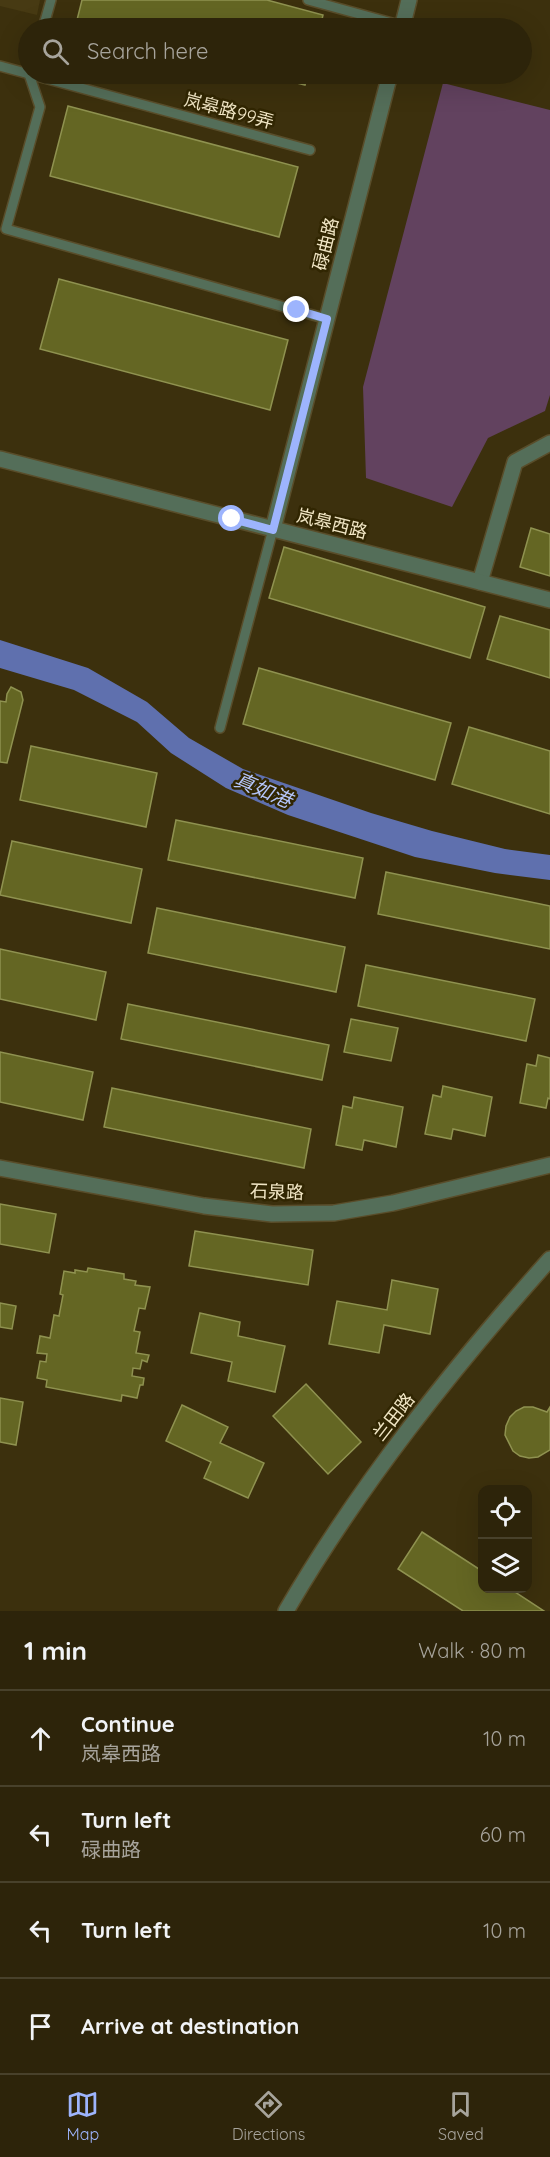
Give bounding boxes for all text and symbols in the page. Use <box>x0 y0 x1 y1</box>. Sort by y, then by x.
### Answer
search box <box>18 18 532 84</box>
icon: search <box>39 35 72 68</box>
text: Search here <box>87 37 208 65</box>
street label: 岚皋路99弄 <box>182 87 277 134</box>
street label: 碌曲路 <box>308 215 343 273</box>
route end <box>283 296 309 322</box>
street label: 岚皋西路 <box>294 504 370 543</box>
route start <box>218 505 244 531</box>
water label: 真如港 <box>231 766 298 814</box>
street label: 石泉路 <box>250 1179 304 1204</box>
street label: 兰田路 <box>368 1388 419 1445</box>
map controls <box>478 1485 532 1593</box>
button: locate <box>478 1485 532 1539</box>
button: layers <box>478 1539 532 1593</box>
text: 1 min <box>24 1634 87 1667</box>
text: Walk · 80 m <box>418 1638 526 1663</box>
text: Continue <box>81 1710 175 1738</box>
icon: ahead <box>24 1722 57 1755</box>
text: 10 m <box>483 1726 526 1751</box>
text: 岚皋西路 <box>81 1741 161 1766</box>
text: Turn left <box>81 1806 171 1834</box>
icon: left <box>24 1818 57 1851</box>
text: 60 m <box>480 1822 526 1847</box>
text: 碌曲路 <box>81 1837 141 1862</box>
icon: left <box>24 1914 57 1947</box>
text: Turn left <box>81 1916 171 1944</box>
text: 10 m <box>483 1918 526 1943</box>
icon: arrive <box>24 2010 57 2043</box>
text: Arrive at destination <box>81 2012 299 2040</box>
tab: Map <box>66 2088 99 2144</box>
tab: Directions <box>232 2088 305 2144</box>
tab: Saved <box>438 2088 484 2144</box>

